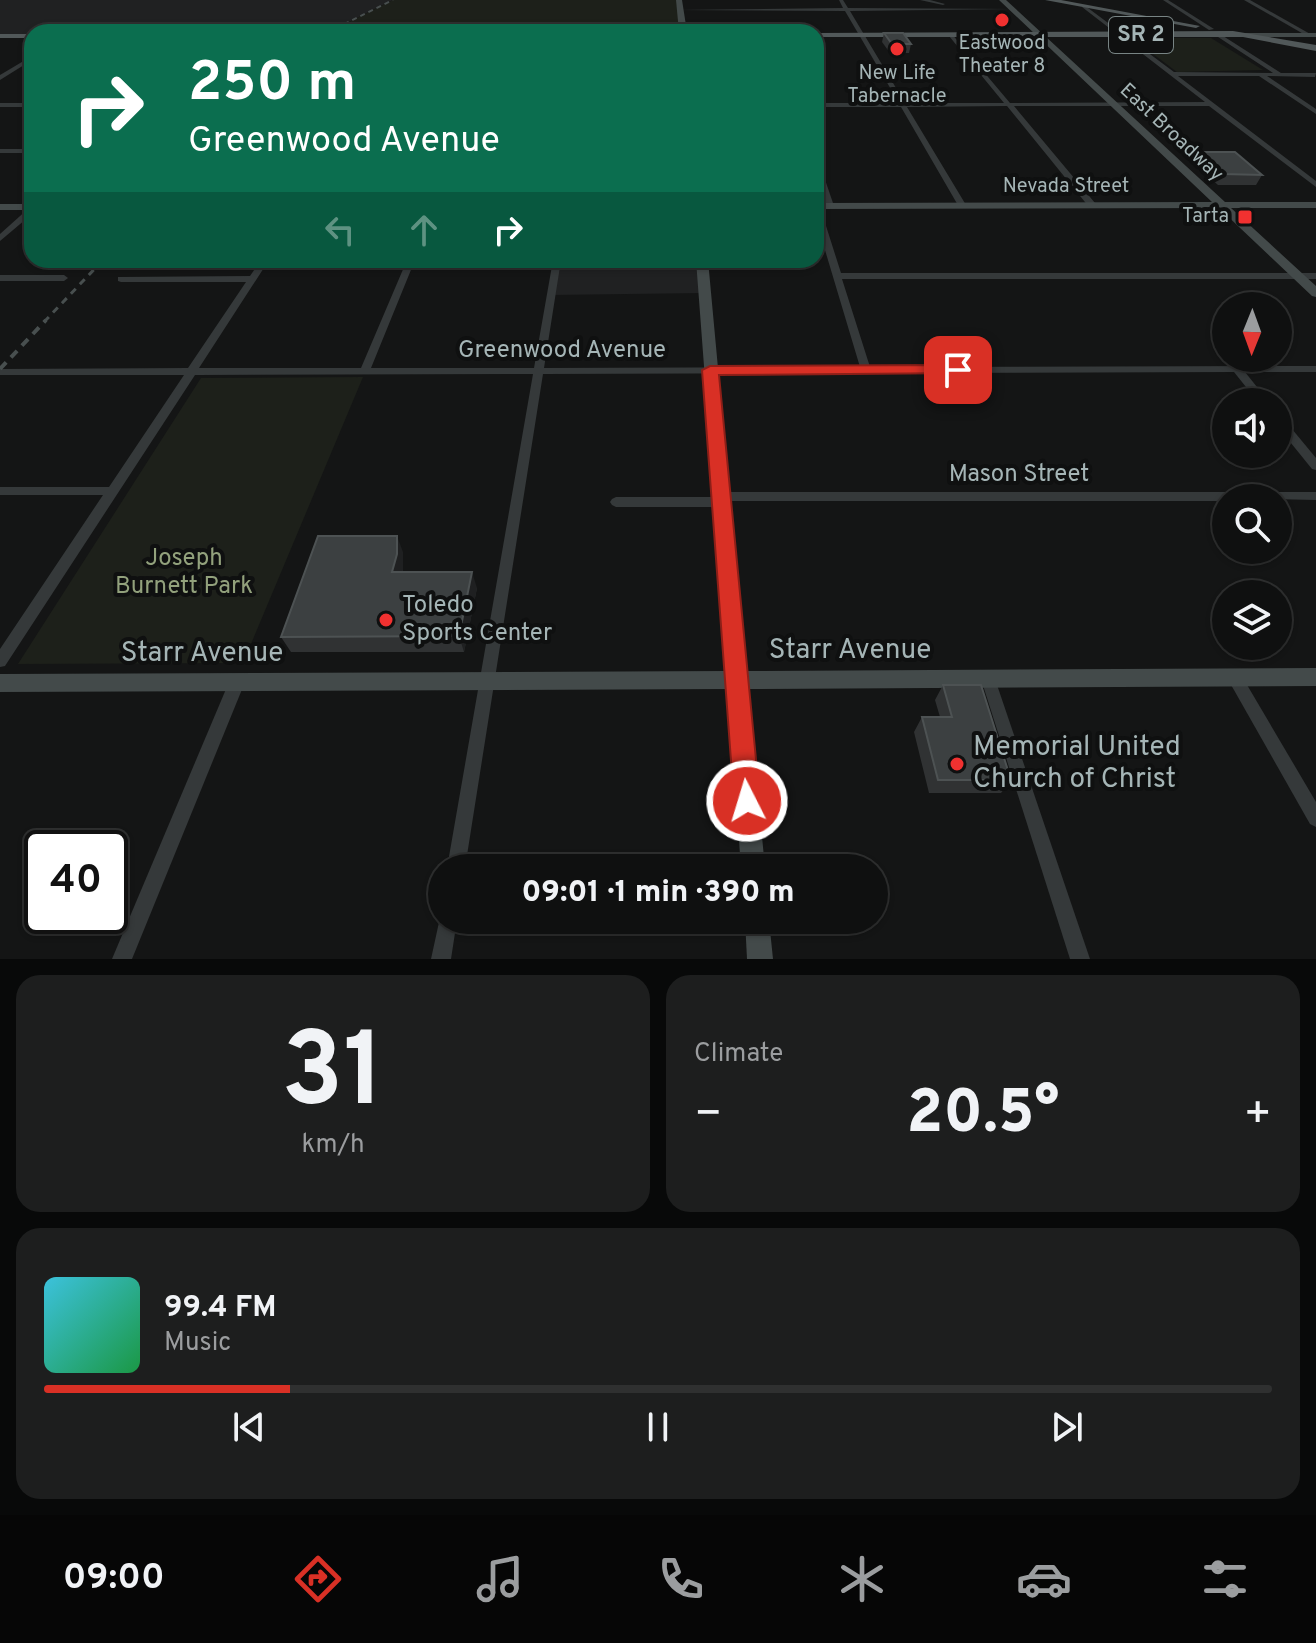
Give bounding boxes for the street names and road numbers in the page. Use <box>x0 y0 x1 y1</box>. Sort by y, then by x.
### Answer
road number: SR 2 <box>1109 17 1173 53</box>
street label: East Broadway <box>1114 78 1228 188</box>
street label: Nevada Street <box>1003 174 1129 200</box>
street label: Greenwood Avenue <box>458 336 666 366</box>
street label: Mason Street <box>949 460 1089 490</box>
street label: Starr Avenue <box>769 633 931 669</box>
street label: Starr Avenue <box>121 636 283 672</box>

